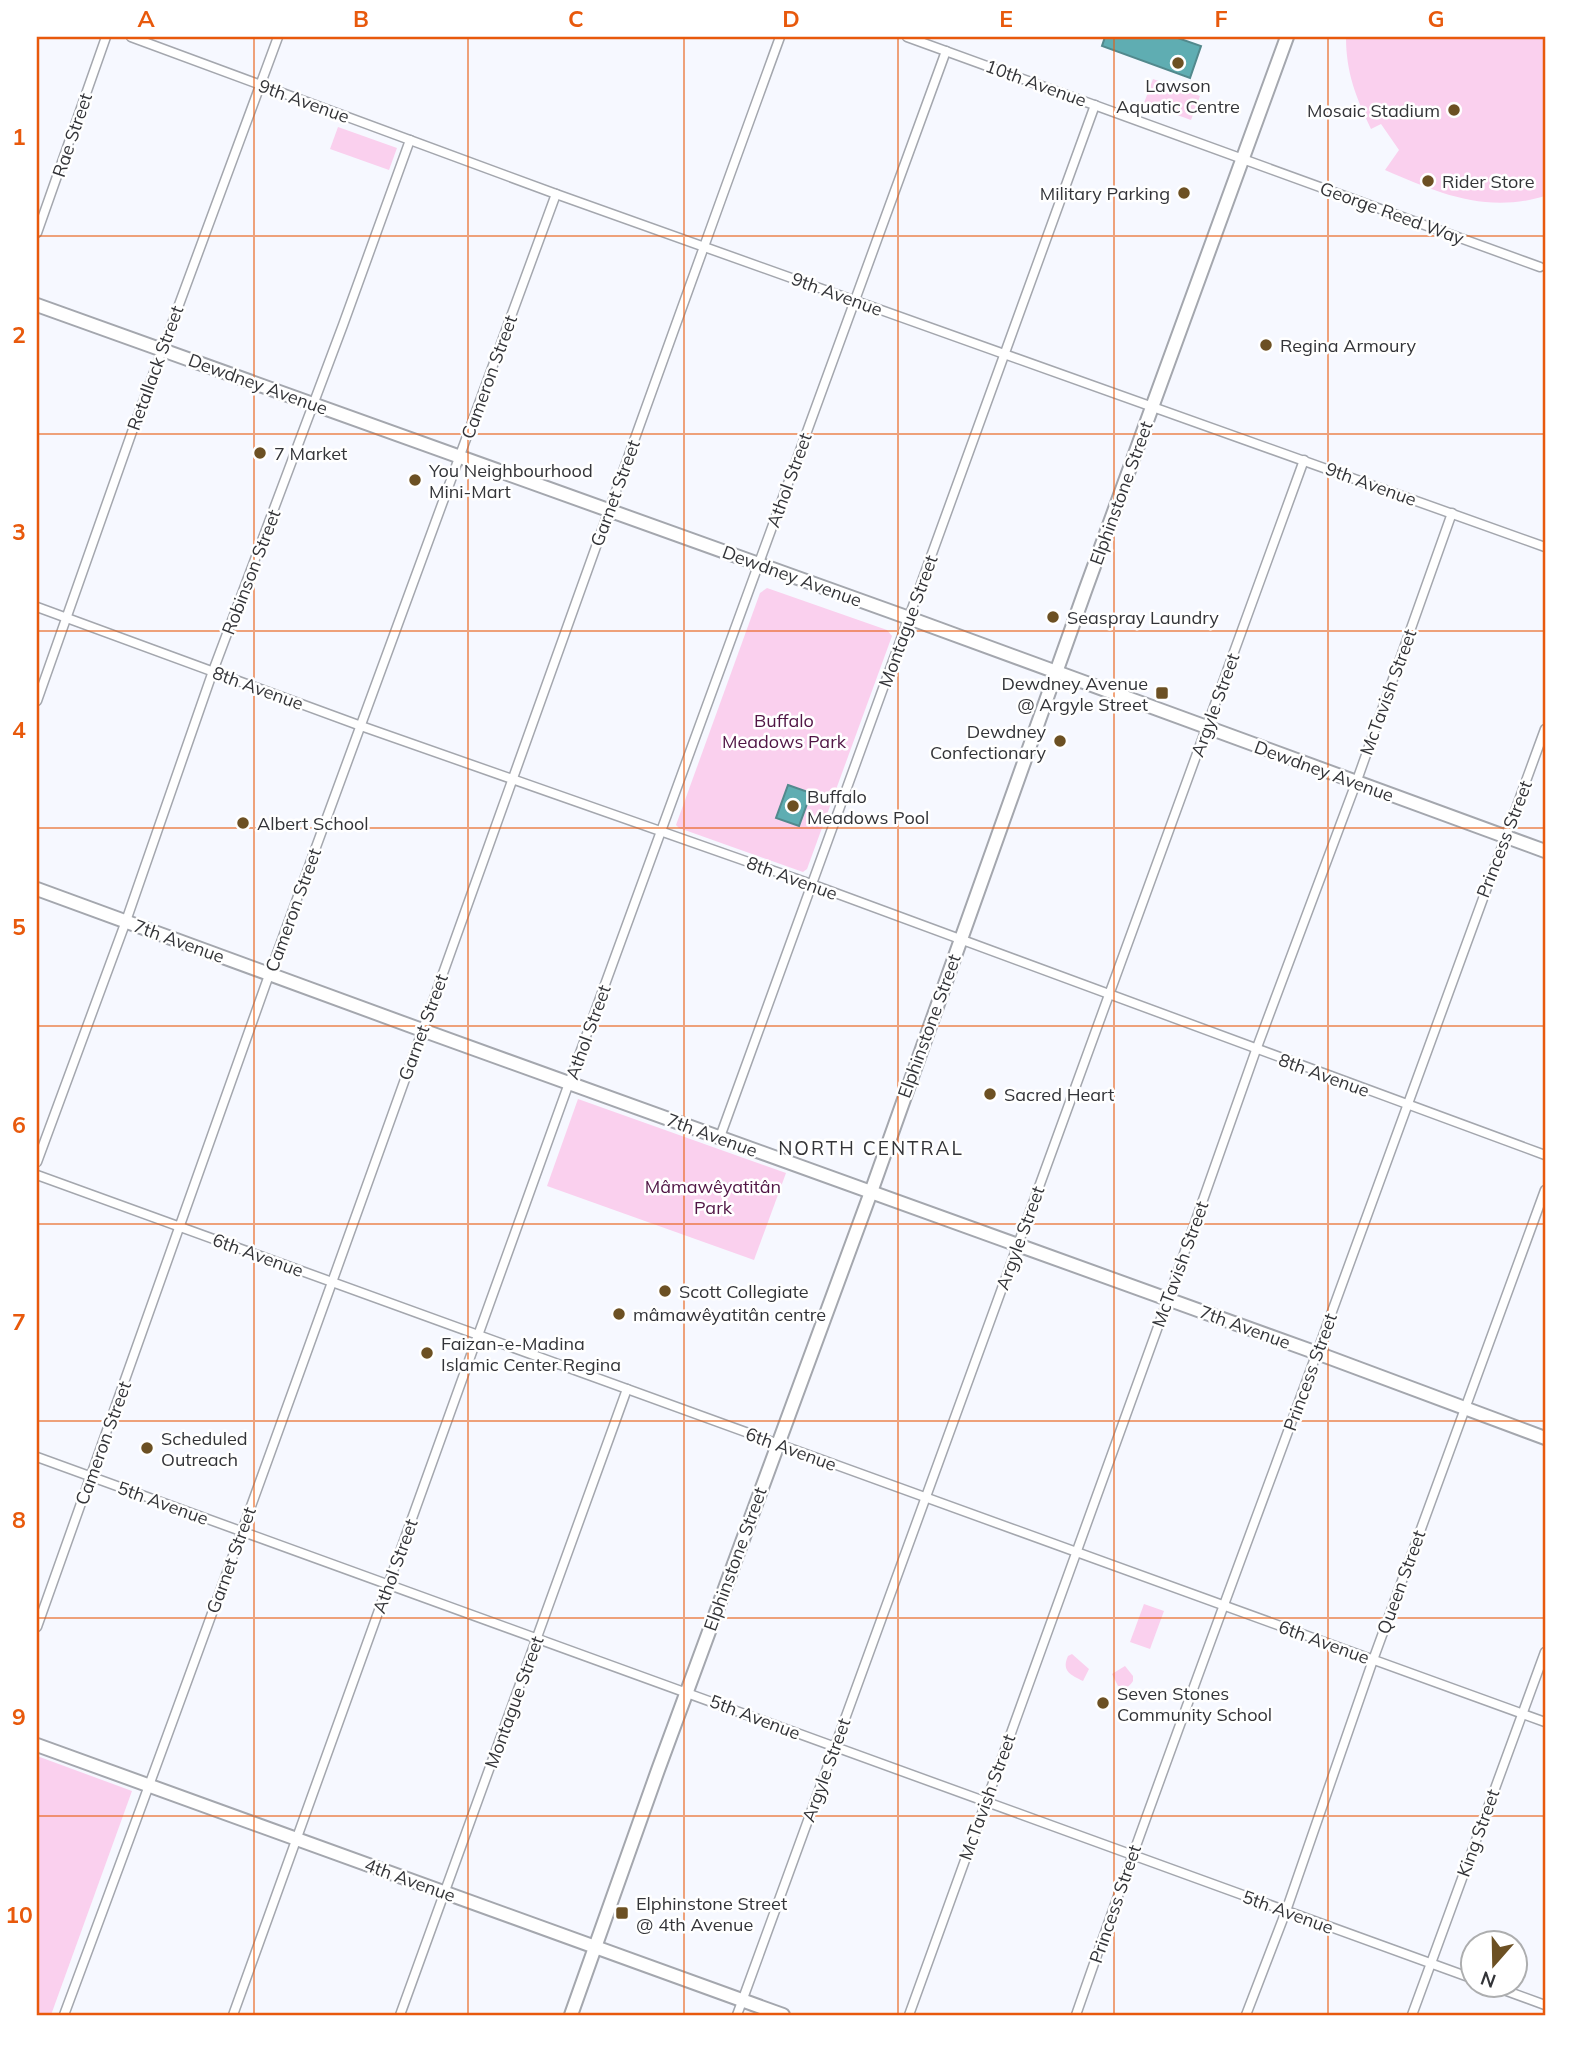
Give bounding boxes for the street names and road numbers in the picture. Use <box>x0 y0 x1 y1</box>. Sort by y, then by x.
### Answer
street label: 10th Avenue <box>982 54 1090 112</box>
street label: 9th Avenue <box>255 74 353 128</box>
street label: Rae Street <box>47 90 97 180</box>
street label: George Reed Way <box>1317 176 1468 250</box>
street label: 9th Avenue <box>788 267 886 321</box>
street label: Retallack Street <box>122 302 188 434</box>
street label: Cameron Street <box>456 312 522 442</box>
street label: Dewdney Avenue <box>185 348 331 420</box>
street label: Elphinstone Street <box>1084 418 1158 568</box>
street label: Athol Street <box>761 430 817 530</box>
street label: Garnet Street <box>585 437 645 549</box>
street label: 9th Avenue <box>1322 457 1420 511</box>
street label: Robinson Street <box>217 506 285 638</box>
street label: Dewdney Avenue <box>719 540 865 612</box>
street label: Montague Street <box>873 552 943 690</box>
street label: McTavish Street <box>1355 626 1421 758</box>
street label: Argyle Street <box>1186 650 1244 760</box>
street label: 8th Avenue <box>209 661 307 715</box>
street label: Dewdney Avenue <box>1251 735 1397 807</box>
street label: Princess Street <box>1471 777 1537 901</box>
street label: Cameron Street <box>260 845 326 975</box>
street label: 8th Avenue <box>743 851 841 905</box>
street label: 7th Avenue <box>130 914 228 968</box>
street label: Elphinstone Street <box>892 951 966 1101</box>
street label: Garnet Street <box>393 971 453 1083</box>
street label: Athol Street <box>560 982 616 1082</box>
street label: 8th Avenue <box>1275 1048 1373 1102</box>
street label: 7th Avenue <box>663 1108 761 1162</box>
street label: Argyle Street <box>991 1183 1049 1293</box>
street label: McTavish Street <box>1147 1198 1213 1330</box>
street label: 6th Avenue <box>209 1228 307 1282</box>
street label: 7th Avenue <box>1196 1300 1294 1354</box>
street label: Princess Street <box>1278 1310 1342 1434</box>
street label: Cameron Street <box>70 1378 136 1508</box>
street label: 6th Avenue <box>742 1422 840 1476</box>
street label: 5th Avenue <box>114 1476 212 1530</box>
street label: Elphinstone Street <box>698 1484 772 1634</box>
street label: Garnet Street <box>201 1504 261 1616</box>
street label: Athol Street <box>367 1516 423 1616</box>
street label: Queen Street <box>1372 1527 1430 1637</box>
street label: 6th Avenue <box>1275 1615 1373 1669</box>
street label: Montague Street <box>479 1633 549 1771</box>
street label: 5th Avenue <box>707 1689 803 1745</box>
street label: Argyle Street <box>797 1715 855 1825</box>
street label: McTavish Street <box>954 1731 1020 1863</box>
street label: King Street <box>1452 1786 1504 1880</box>
street label: Princess Street <box>1084 1842 1146 1966</box>
street label: 4th Avenue <box>361 1853 459 1907</box>
street label: 5th Avenue <box>1239 1885 1337 1939</box>

